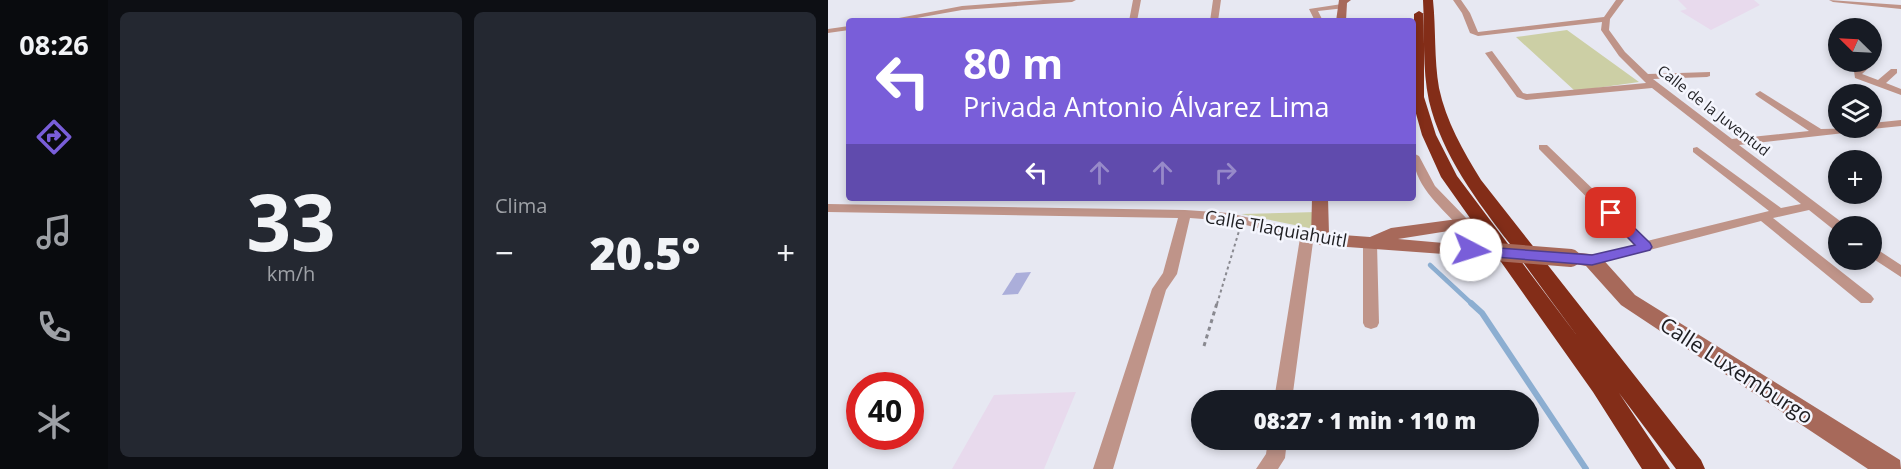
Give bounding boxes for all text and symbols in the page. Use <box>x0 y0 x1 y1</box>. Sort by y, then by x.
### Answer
north arrow <box>1828 18 1882 72</box>
map controls <box>1828 18 1882 270</box>
text: 08:26 <box>19 26 89 63</box>
text: 80 m <box>963 34 1063 91</box>
icon: left <box>864 42 942 120</box>
street label: Calle de la Juventud <box>1654 60 1774 160</box>
button: layers <box>1828 84 1882 138</box>
text: Privada Antonio Álvarez Lima <box>963 88 1329 125</box>
icon: directions <box>33 116 75 158</box>
button: + <box>1828 150 1882 204</box>
icon: left <box>1020 156 1053 189</box>
icon: ahead <box>1083 156 1116 189</box>
icon: ahead <box>1146 156 1179 189</box>
icon: right <box>1209 156 1242 189</box>
text: 33 <box>246 168 336 274</box>
pin <box>1585 187 1636 238</box>
text: Clima <box>495 192 547 219</box>
icon: arrive <box>1594 196 1627 229</box>
street label: Calle Tlaquiahuitl <box>1203 204 1349 252</box>
icon: music <box>33 211 75 253</box>
button: − <box>1828 216 1882 270</box>
position arrow <box>1439 218 1503 282</box>
text: 20.5° <box>589 222 701 283</box>
text: − <box>495 230 514 275</box>
text: + <box>776 230 795 275</box>
text: km/h <box>267 260 315 287</box>
icon: phone <box>33 306 75 348</box>
street label: Calle Luxemburgo <box>1655 310 1819 430</box>
speed limit sign: 40 <box>846 372 924 450</box>
icon: climate <box>33 401 75 443</box>
text: 08:27 · 1 min · 110 m <box>1254 405 1476 435</box>

